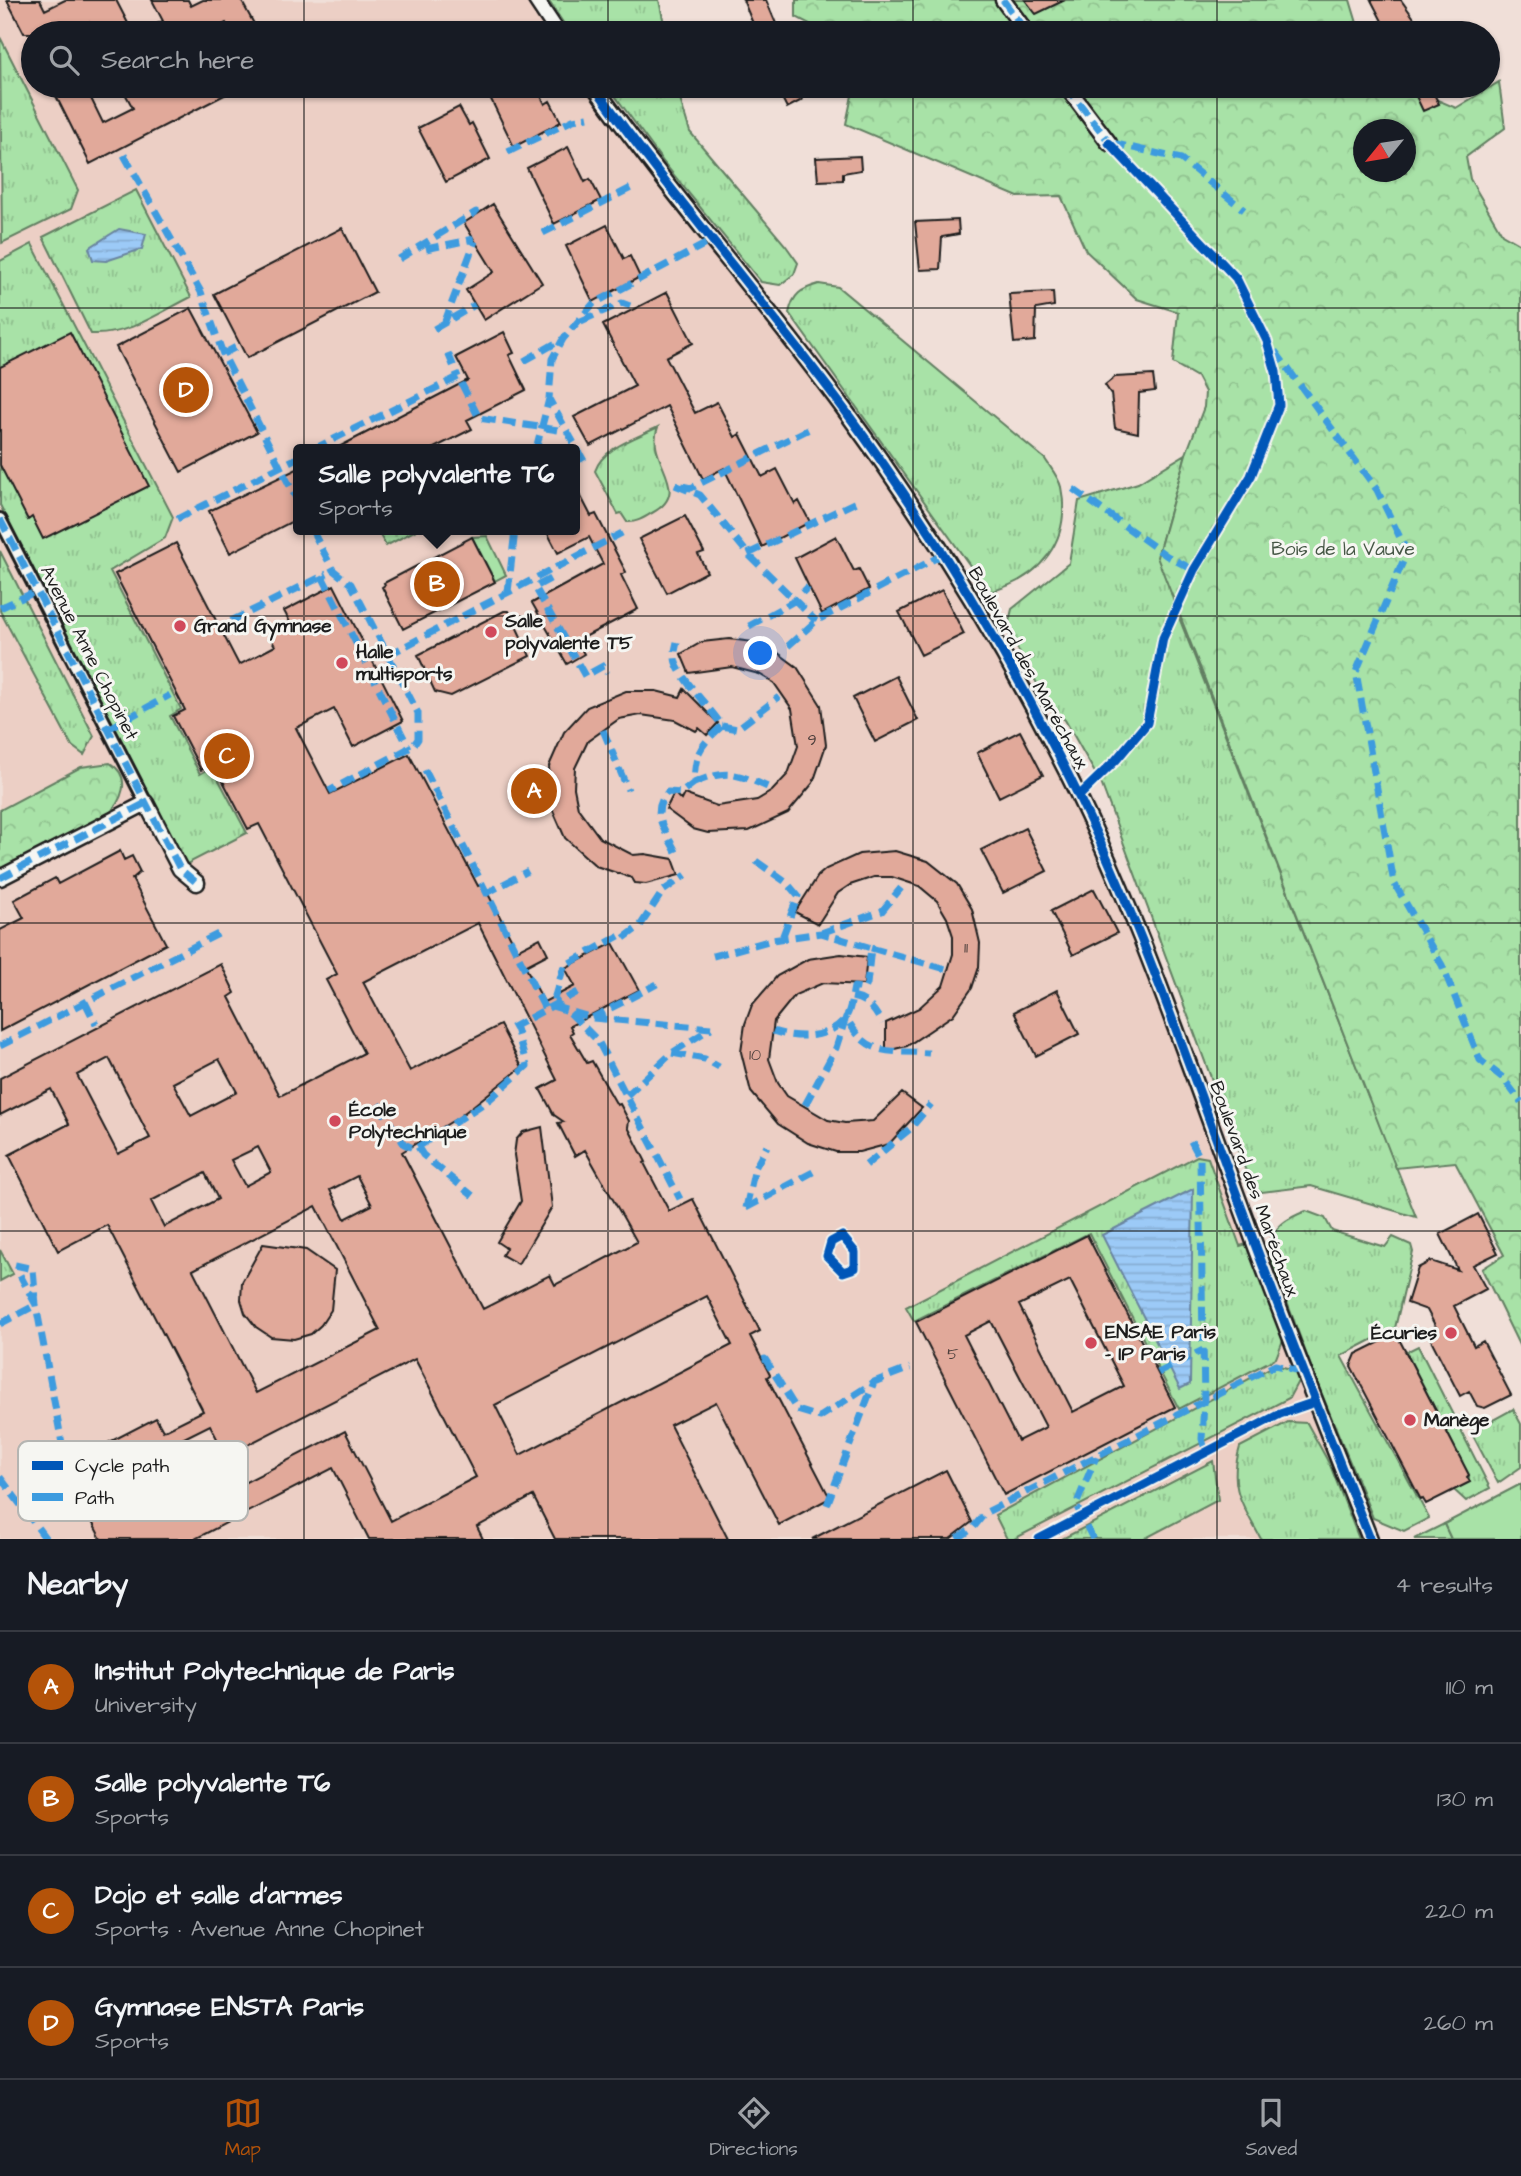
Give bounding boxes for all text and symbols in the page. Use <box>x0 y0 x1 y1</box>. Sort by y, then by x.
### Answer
search box <box>21 21 1500 98</box>
icon: search <box>45 41 83 79</box>
text: Search here <box>101 42 254 78</box>
north arrow <box>1353 119 1416 182</box>
pin: D <box>163 364 209 416</box>
popup <box>293 444 580 535</box>
text: Salle polyvalente T6 <box>319 456 554 492</box>
text: Sports <box>319 492 393 524</box>
park label: Bois de la Vauve <box>1271 536 1415 563</box>
pin: B <box>414 558 460 610</box>
street label: Avenue Anne Chopinet <box>33 561 145 745</box>
street label: Boulevard des Maréchaux <box>961 562 1095 774</box>
place label: Salle polyvalente T5 <box>504 608 633 658</box>
place label: Grand Gymnase <box>194 613 332 641</box>
marker: Grand Gymnase <box>172 618 188 634</box>
marker: Salle polyvalente T5 <box>483 624 499 640</box>
your location <box>743 636 777 670</box>
place label: Halle multisports <box>356 639 453 688</box>
marker: Halle multisports <box>334 655 350 671</box>
house number: 9 <box>807 729 817 751</box>
pin: C <box>204 730 250 782</box>
pin: A <box>511 765 557 817</box>
house number: 11 <box>964 937 968 959</box>
house number: 10 <box>749 1044 761 1066</box>
street label: Boulevard des Maréchaux <box>1202 1078 1306 1301</box>
place label: École Polytechnique <box>349 1097 467 1147</box>
marker: École Polytechnique <box>327 1113 343 1129</box>
place label: ENSAE Paris - IP Paris <box>1105 1319 1217 1368</box>
place label: Écuries <box>1371 1320 1437 1347</box>
marker: Écuries <box>1443 1325 1459 1341</box>
marker: ENSAE Paris - IP Paris <box>1083 1335 1099 1351</box>
house number: 5 <box>947 1343 959 1365</box>
place label: Manège <box>1424 1407 1490 1435</box>
marker: Manège <box>1402 1412 1418 1428</box>
legend <box>18 1441 248 1521</box>
text: Cycle path <box>75 1453 170 1481</box>
text: Path <box>75 1485 114 1512</box>
text: Nearby <box>28 1564 128 1606</box>
text: 4 results <box>1395 1569 1493 1601</box>
text: Institut Polytechnique de Paris <box>95 1653 454 1689</box>
text: A <box>44 1671 58 1703</box>
text: 110 m <box>1445 1671 1493 1703</box>
text: University <box>95 1689 197 1721</box>
text: Salle polyvalente T6 <box>95 1765 330 1801</box>
text: B <box>43 1783 59 1815</box>
text: 130 m <box>1437 1783 1493 1815</box>
text: Sports <box>95 1801 169 1833</box>
text: Dojo et salle d'armes <box>95 1877 343 1913</box>
text: C <box>43 1895 59 1927</box>
text: 220 m <box>1425 1895 1493 1927</box>
text: Sports · Avenue Anne Chopinet <box>95 1913 424 1945</box>
text: Gymnase ENSTA Paris <box>95 1989 364 2025</box>
text: D <box>44 2007 58 2039</box>
text: 260 m <box>1424 2007 1493 2039</box>
text: Sports <box>95 2025 169 2057</box>
tab: Map <box>224 2094 262 2163</box>
tab: Directions <box>709 2094 798 2163</box>
tab: Saved <box>1245 2094 1297 2163</box>

